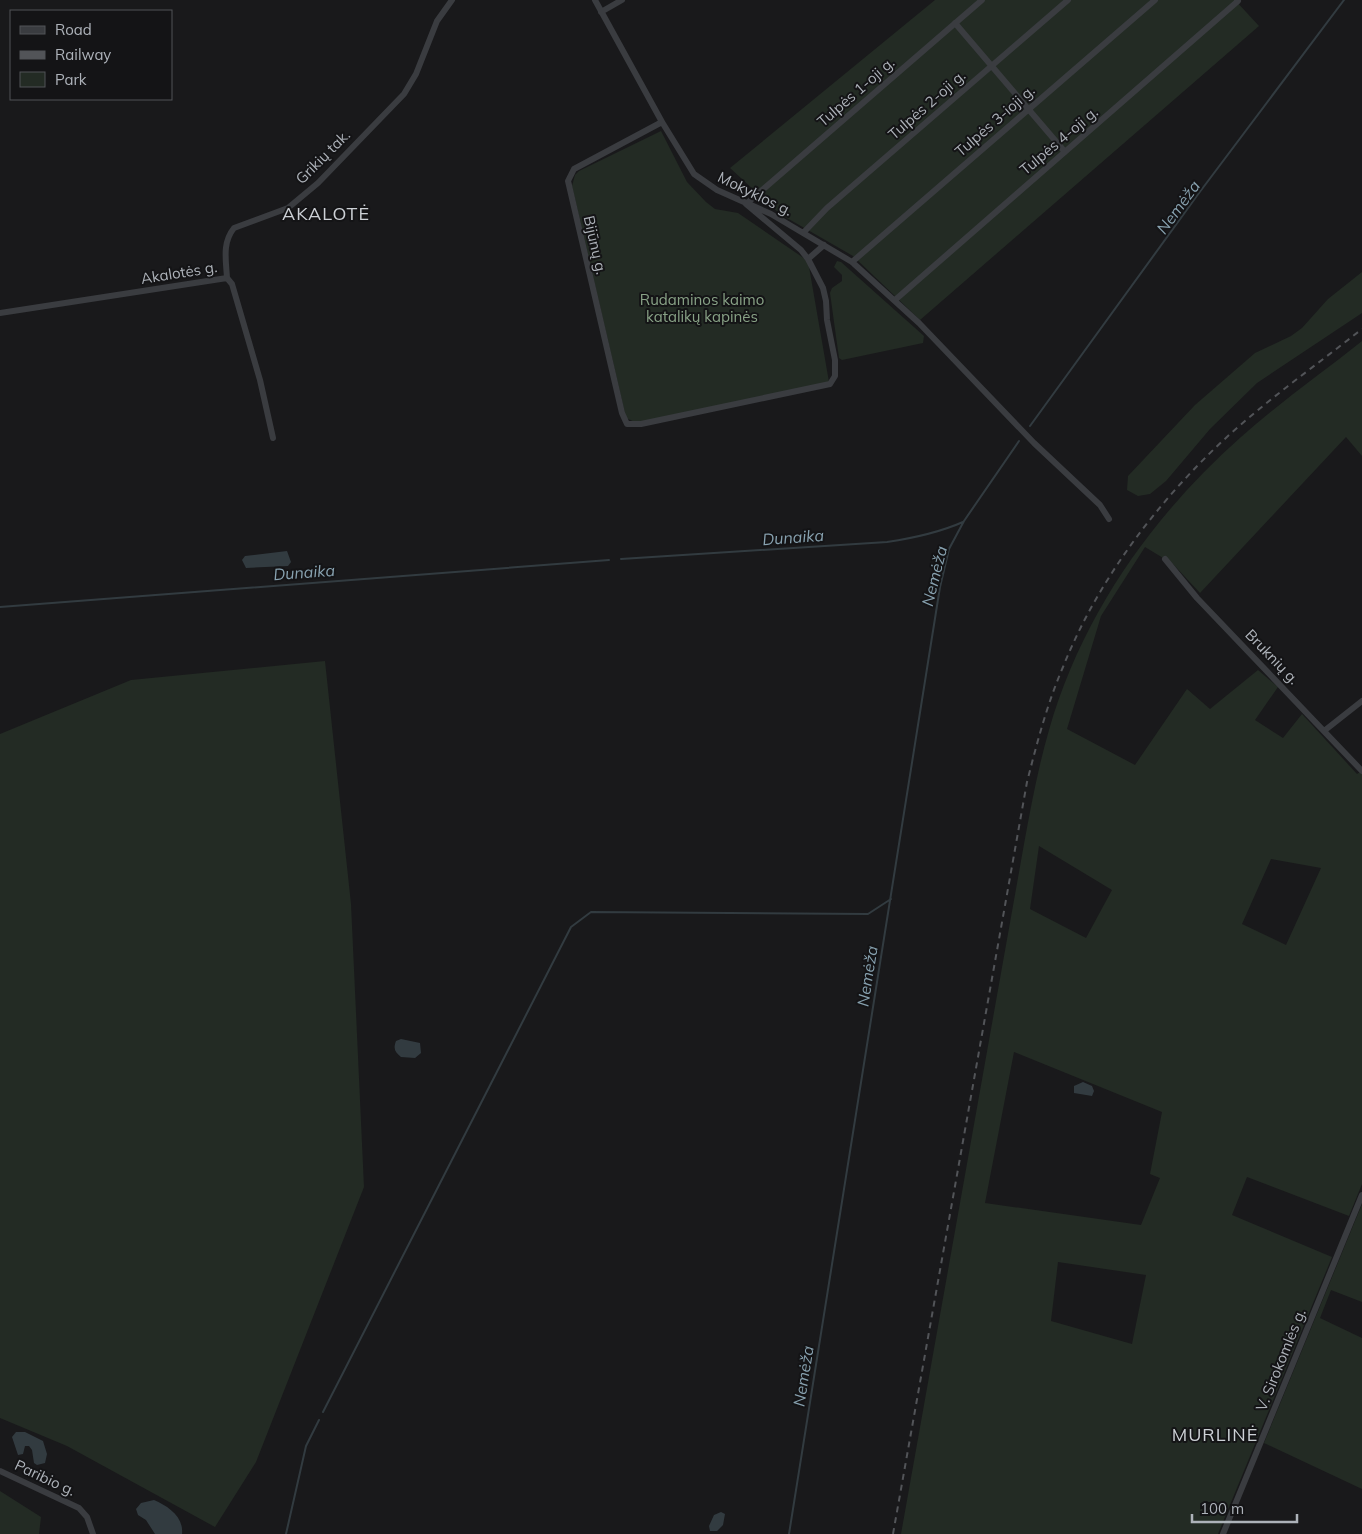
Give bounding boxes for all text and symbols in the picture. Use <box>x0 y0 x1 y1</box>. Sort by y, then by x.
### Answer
legend <box>10 10 172 100</box>
text: Road <box>55 20 92 39</box>
text: Railway <box>55 45 111 64</box>
street label: Tulpės 1-oji g. <box>813 53 898 130</box>
street label: Tulpės 2-oji g. <box>884 66 969 143</box>
text: Park <box>55 70 87 89</box>
street label: Tulpės 3-ioji g. <box>951 81 1039 161</box>
street label: Tulpės 4-oji g. <box>1016 102 1102 179</box>
street label: Grikių tak. <box>291 125 354 188</box>
street label: Mokyklos g. <box>715 167 796 220</box>
water label: Nemėža <box>1152 176 1204 238</box>
district label: AKALOTĖ <box>282 202 370 225</box>
street label: Bijūnų g. <box>580 214 611 276</box>
street label: Akalotės g. <box>139 257 218 288</box>
park label: Rudaminos kaimo katalikų kapinės <box>640 290 764 326</box>
water label: Dunaika <box>762 525 825 549</box>
water label: Nemėža <box>917 544 951 608</box>
water label: Dunaika <box>273 560 336 584</box>
street label: Bruknių g. <box>1241 625 1303 688</box>
water label: Nemėža <box>852 944 882 1008</box>
street label: V. Sirokomlės g. <box>1251 1306 1310 1414</box>
water label: Nemėža <box>788 1344 818 1408</box>
district label: MURLINĖ <box>1172 1423 1258 1446</box>
street label: Paribio g. <box>12 1455 79 1500</box>
scale bar <box>1192 1492 1297 1524</box>
text: 100 m <box>1200 1499 1244 1518</box>

